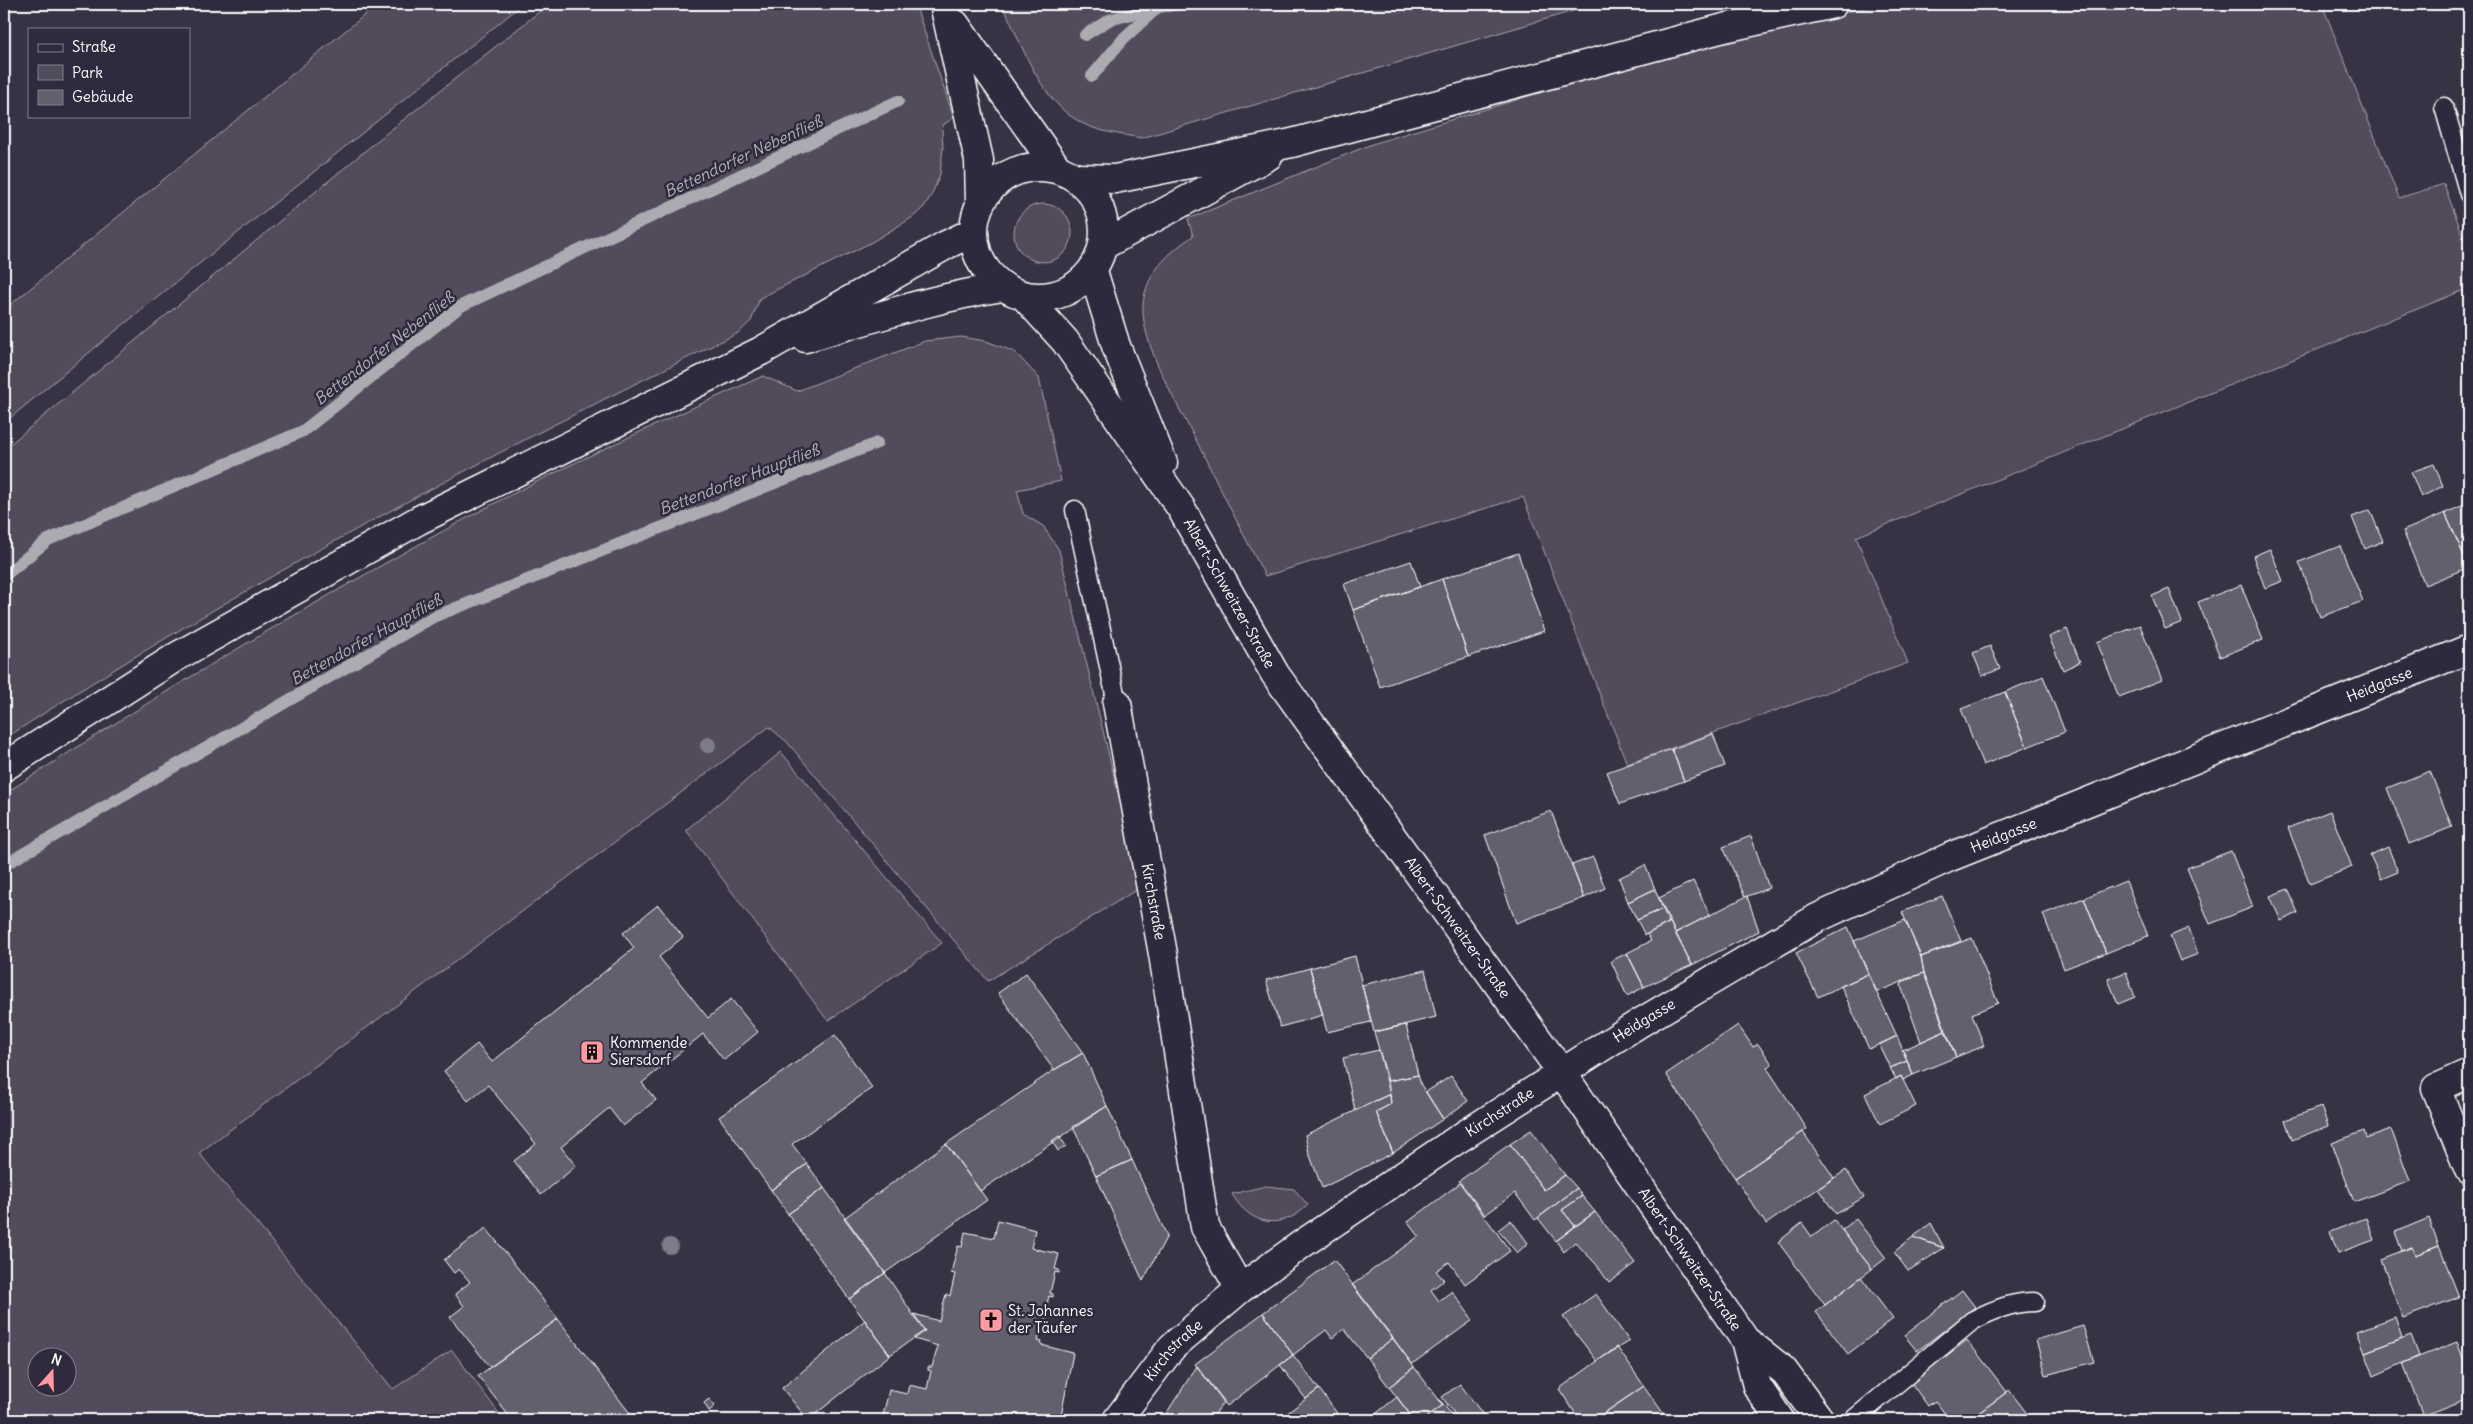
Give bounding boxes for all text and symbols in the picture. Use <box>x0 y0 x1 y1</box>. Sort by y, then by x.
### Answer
legend <box>28 28 190 118</box>
text: Straße <box>72 37 116 56</box>
text: Park <box>72 63 103 82</box>
text: Gebäude <box>72 87 133 106</box>
water label: Bettendorfer Nebenfließ <box>661 110 826 201</box>
water label: Bettendorfer Nebenfließ <box>310 286 459 409</box>
water label: Bettendorfer Hauptfließ <box>656 439 823 519</box>
street label: Albert-Schweitzer-Straße <box>1180 515 1280 672</box>
water label: Bettendorfer Hauptfließ <box>287 588 446 689</box>
street label: Heidgasse <box>2343 663 2415 706</box>
street label: Heidgasse <box>1967 813 2039 857</box>
street label: Albert-Schweitzer-Straße <box>1401 853 1515 1002</box>
street label: Kirchstraße <box>1138 862 1170 942</box>
street label: Heidgasse <box>1609 994 1679 1047</box>
place label: Kommende Siersdorf <box>610 1033 687 1069</box>
building icon: Kommende Siersdorf <box>579 1039 605 1065</box>
street label: Kirchstraße <box>1462 1083 1537 1141</box>
street label: Albert-Schweitzer-Straße <box>1634 1184 1746 1334</box>
place label: St. Johannes der Täufer <box>1008 1301 1094 1337</box>
church icon: St. Johannes der Täufer <box>978 1307 1004 1333</box>
street label: Kirchstraße <box>1140 1315 1206 1385</box>
north arrow <box>28 1346 78 1396</box>
text: N <box>49 1350 64 1370</box>

